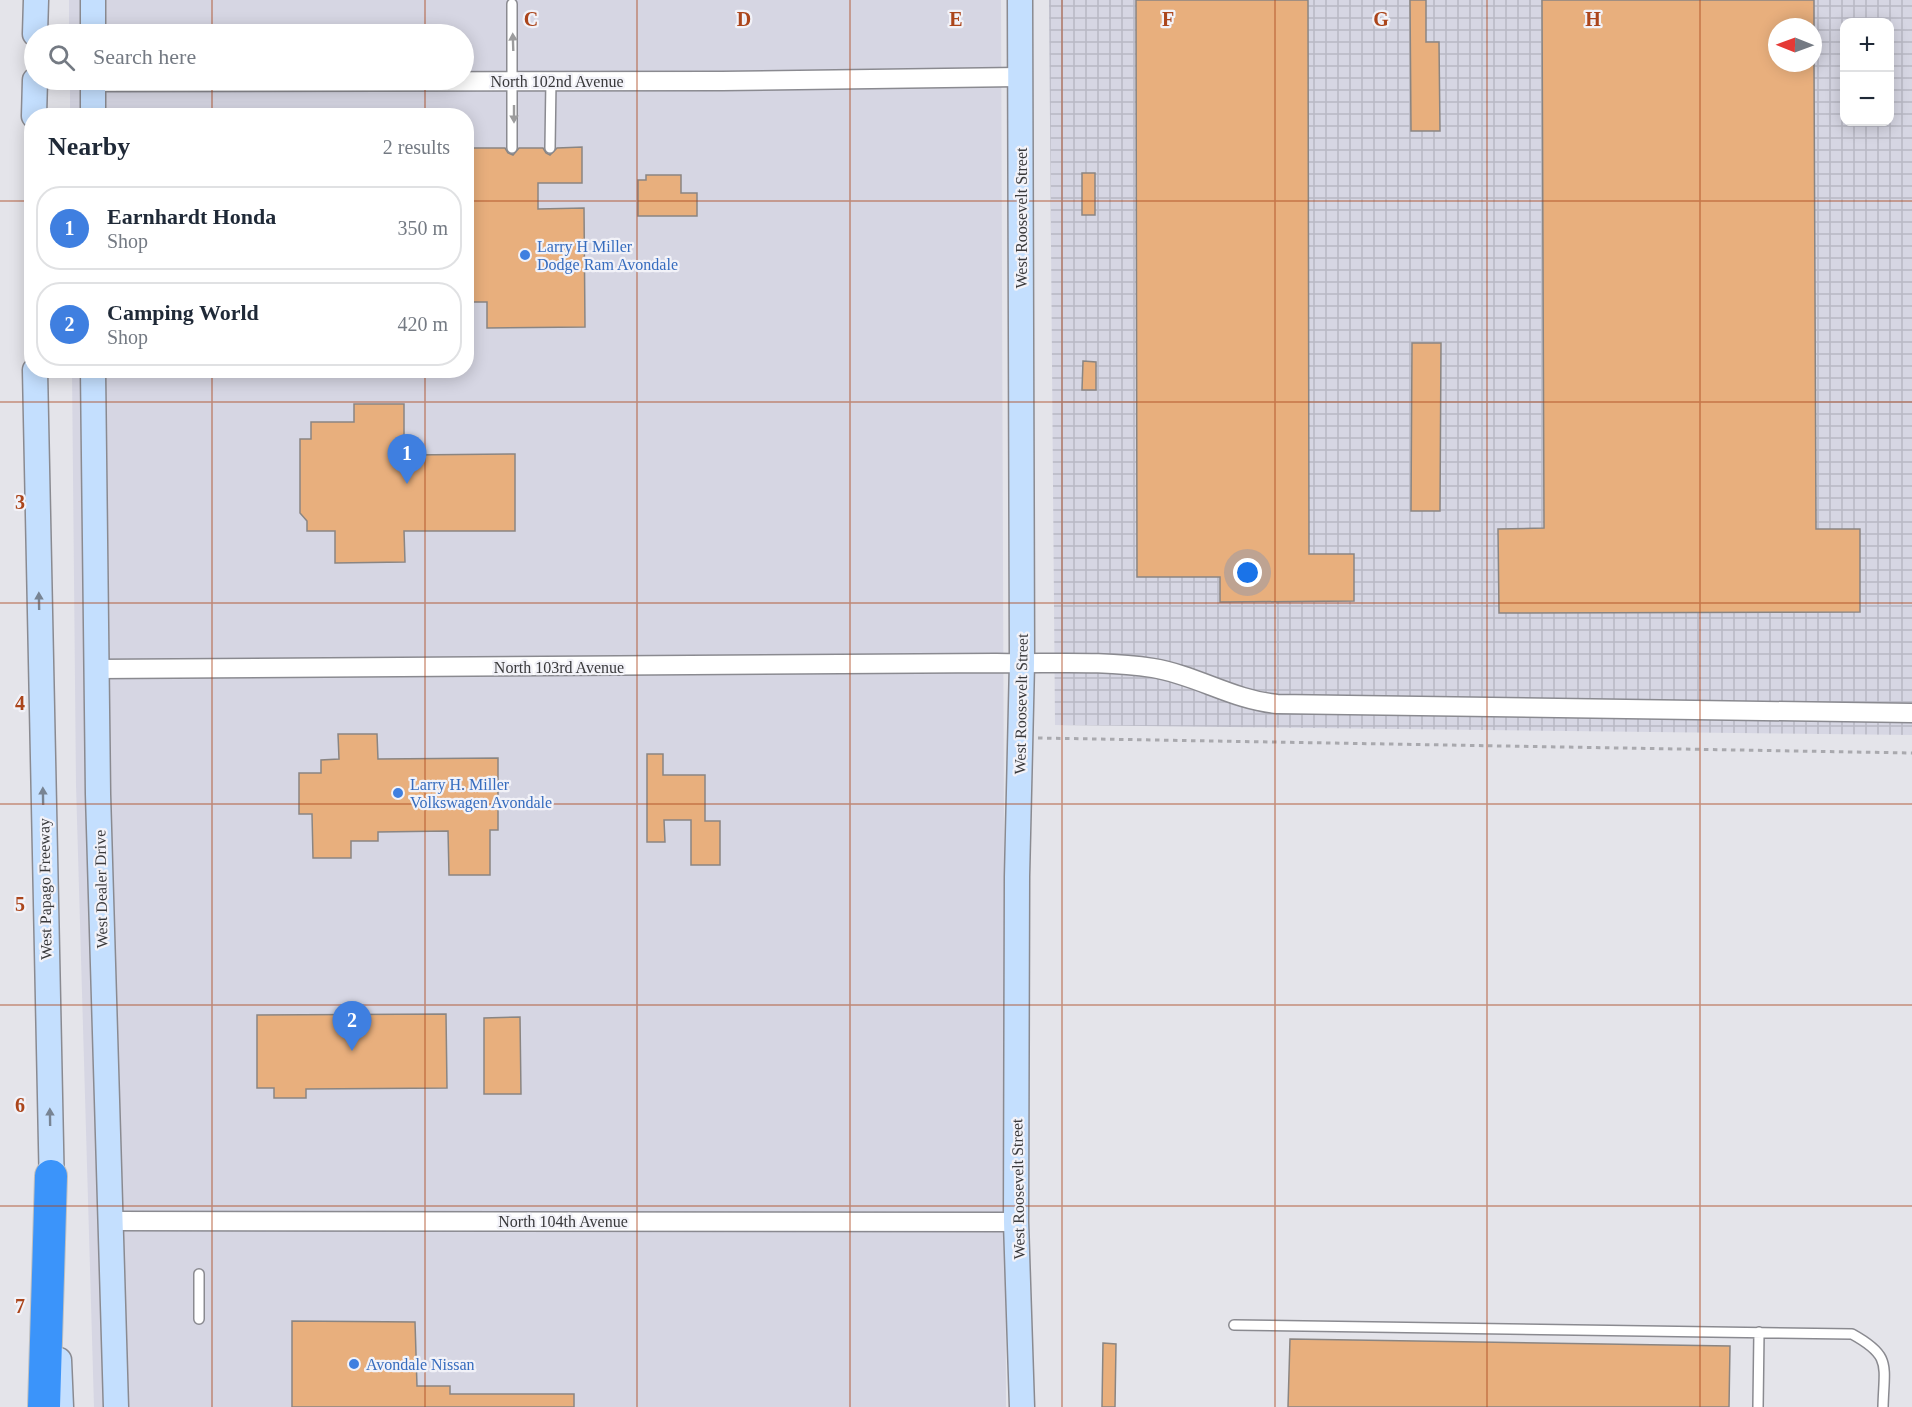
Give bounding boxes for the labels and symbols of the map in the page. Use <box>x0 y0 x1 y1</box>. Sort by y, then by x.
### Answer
text: C <box>524 8 538 30</box>
text: D <box>737 8 751 30</box>
text: E <box>949 8 963 30</box>
text: F <box>1162 8 1174 30</box>
text: G <box>1373 8 1389 30</box>
text: H <box>1585 8 1601 30</box>
north arrow <box>1768 18 1822 72</box>
one-way arrow <box>508 33 517 52</box>
street label: North 102nd Avenue <box>490 73 624 90</box>
one-way arrow <box>509 105 519 124</box>
street label: West Roosevelt Street <box>1013 147 1030 288</box>
place label: Larry H Miller Dodge Ram Avondale <box>537 238 678 274</box>
marker: Larry H Miller Dodge Ram Avondale <box>518 248 532 262</box>
pin: 1 <box>388 434 426 484</box>
text: 3 <box>15 491 25 513</box>
your location <box>1233 558 1262 587</box>
one-way arrow <box>35 592 44 611</box>
street label: West Roosevelt Street <box>1011 633 1031 775</box>
street label: North 103rd Avenue <box>494 659 624 676</box>
text: 4 <box>15 692 25 714</box>
place label: Larry H. Miller Volkswagen Avondale <box>410 776 552 812</box>
marker: Larry H. Miller Volkswagen Avondale <box>391 786 405 800</box>
one-way arrow <box>39 787 48 806</box>
street label: West Papago Freeway <box>35 818 56 960</box>
street label: West Dealer Drive <box>91 830 111 948</box>
text: 5 <box>15 893 25 915</box>
pin: 2 <box>332 1002 372 1051</box>
text: 6 <box>15 1094 25 1116</box>
one-way arrow <box>45 1108 55 1127</box>
street label: West Roosevelt Street <box>1008 1118 1028 1260</box>
street label: North 104th Avenue <box>498 1213 628 1230</box>
text: 7 <box>15 1295 25 1317</box>
place label: Avondale Nissan <box>366 1356 475 1373</box>
marker: Avondale Nissan <box>347 1357 361 1371</box>

